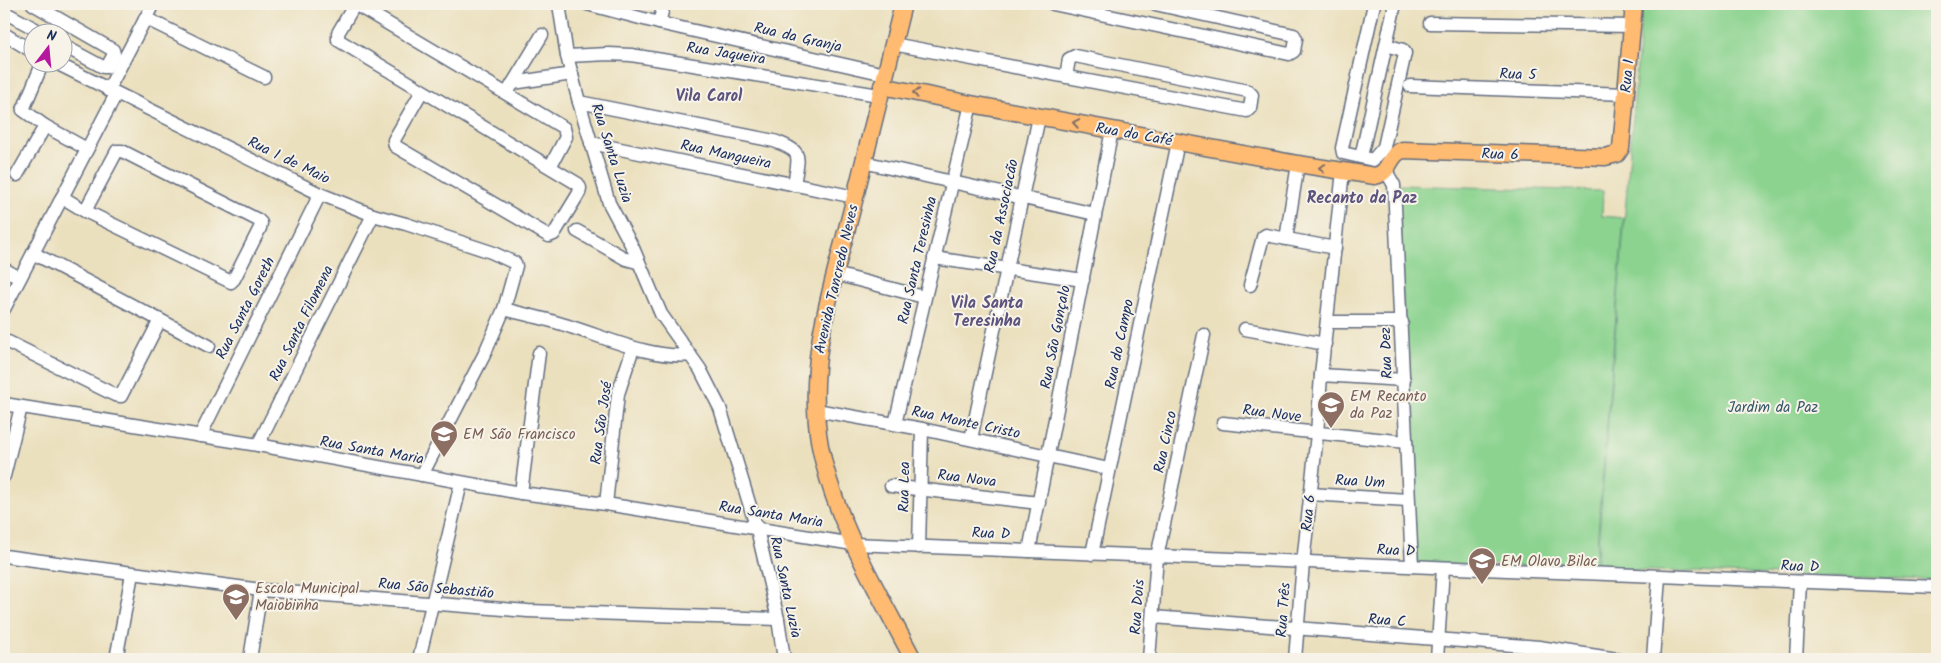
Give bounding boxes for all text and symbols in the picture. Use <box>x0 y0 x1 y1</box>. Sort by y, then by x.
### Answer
street label: Rua da Granja <box>751 16 844 60</box>
north arrow <box>22 22 72 72</box>
text: N <box>44 25 59 48</box>
street label: Rua Jaqueira <box>685 36 767 72</box>
street label: Rua 1 <box>1615 58 1641 94</box>
street label: Rua 5 <box>1499 62 1538 88</box>
district label: Vila Carol <box>676 84 743 109</box>
one-way arrow <box>912 88 921 99</box>
street label: Rua Santa Luzia <box>584 100 638 206</box>
street label: Rua do Café <box>1094 116 1175 154</box>
one-way arrow <box>1072 119 1080 129</box>
street label: Rua 1 de Maio <box>243 131 334 191</box>
street label: Rua Mangueira <box>678 134 774 176</box>
street label: Rua 6 <box>1481 142 1519 168</box>
street label: Rua da Associacão <box>978 157 1026 275</box>
one-way arrow <box>1318 163 1326 173</box>
district label: Recanto da Paz <box>1307 186 1418 211</box>
street label: Rua Santa Teresinha <box>892 194 944 326</box>
street label: Avenida Tancredo Neves <box>808 202 866 356</box>
street label: Rua Santa Goreth <box>210 253 282 364</box>
street label: Rua Santa Filomena <box>263 261 340 386</box>
street label: Rua São Gonçalo <box>1034 283 1078 391</box>
district label: Vila Santa Teresinha <box>951 291 1023 334</box>
street label: Rua do Campo <box>1099 297 1141 391</box>
street label: Rua Dez <box>1374 326 1400 379</box>
street label: Rua São José <box>584 379 620 466</box>
place label: EM Recanto da Paz <box>1350 385 1427 426</box>
school or university icon: EM Recanto da Paz <box>1316 390 1346 429</box>
park label: Jardim da Paz <box>1728 396 1819 420</box>
street label: Rua Nove <box>1241 398 1303 430</box>
street label: Rua Monte Cristo <box>909 400 1023 446</box>
street label: Rua Cinco <box>1148 409 1184 476</box>
school or university icon: EM São Francisco <box>429 419 459 458</box>
place label: EM São Francisco <box>463 423 576 447</box>
street label: Rua Santa Maria <box>318 430 426 472</box>
street label: Rua Lea <box>893 461 917 513</box>
street label: Rua Nova <box>936 463 998 495</box>
street label: Rua Um <box>1334 469 1386 495</box>
street label: Rua 6 <box>1295 493 1323 533</box>
street label: Rua Santa Maria <box>717 495 825 535</box>
street label: Rua D <box>971 521 1011 547</box>
street label: Rua Santa Luzia <box>763 534 808 640</box>
street label: Rua D <box>1376 538 1416 564</box>
school or university icon: EM Olavo Bilac <box>1467 546 1497 585</box>
place label: EM Olavo Bilac <box>1501 550 1598 574</box>
street label: Rua D <box>1780 554 1820 580</box>
street label: Rua São Sebastião <box>377 572 495 606</box>
place label: Escola Municipal Maiobinha <box>255 577 359 618</box>
street label: Rua Dois <box>1124 578 1152 636</box>
street label: Rua Três <box>1270 581 1298 638</box>
school or university icon: Escola Municipal Maiobinha <box>221 582 251 621</box>
street label: Rua C <box>1367 608 1407 634</box>

